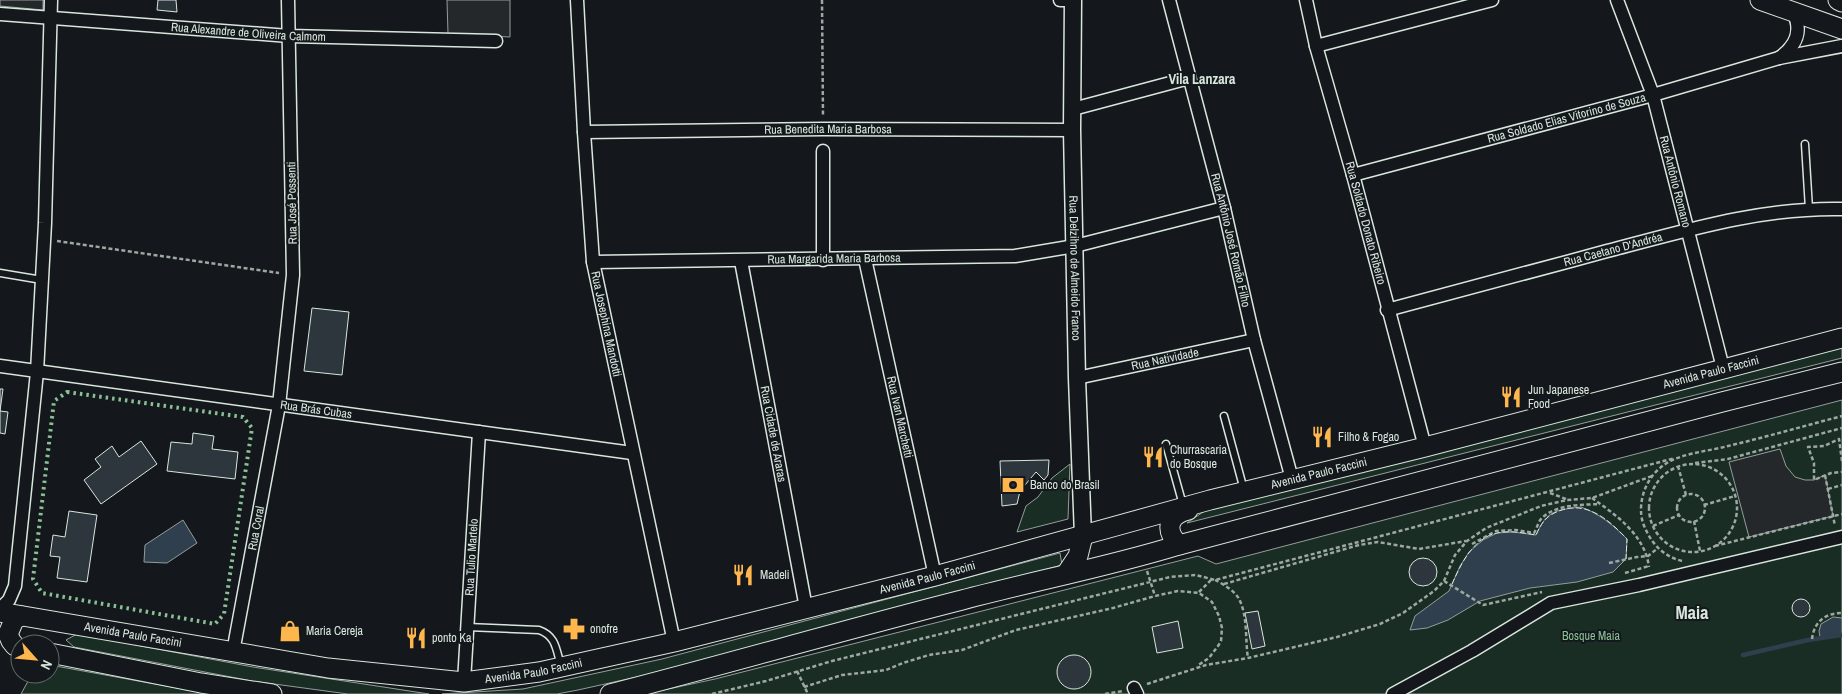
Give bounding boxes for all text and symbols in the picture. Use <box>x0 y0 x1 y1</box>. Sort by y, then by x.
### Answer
street label: Rua Alexandre de Oliveira Calmom <box>170 19 326 45</box>
district label: Vila Lanzara <box>1169 70 1236 88</box>
street label: Rua Soldado Elias Vitorino de Souza <box>1486 89 1648 147</box>
street label: Rua Benedita Maria Barbosa <box>764 121 892 138</box>
street label: Rua Antônio Romano <box>1656 134 1695 229</box>
street label: Rua Soldado Donato Ribeiro <box>1342 160 1390 286</box>
street label: Rua José Possenti <box>283 162 301 244</box>
street label: Rua Antônio José Romão Filho <box>1207 171 1254 309</box>
street label: Rua Delzihno de Almeido Franco <box>1065 195 1084 341</box>
street label: Rua Caetano D'Andréa <box>1562 229 1665 270</box>
street label: Rua Margarida Maria Barbosa <box>767 250 901 268</box>
street label: Rua Josephina Mandotti <box>587 270 625 378</box>
street label: Rua Natividade <box>1130 344 1200 374</box>
street label: Avenida Paulo Faccini <box>1660 352 1761 393</box>
street label: Rua Ivan Marchetti <box>883 375 917 460</box>
place label: Jun Japanese Food <box>1528 382 1589 412</box>
restaurant icon: Jun Japanese Food <box>1498 384 1524 410</box>
street label: Rua Cidade de Araras <box>757 385 790 483</box>
street label: Rua Brás Cubas <box>279 397 353 422</box>
restaurant icon: Filho & Fogao <box>1309 424 1335 450</box>
place label: Filho & Fogao <box>1338 429 1399 445</box>
place label: Churrascaria do Bosque <box>1170 442 1227 472</box>
restaurant icon: Churrascaria do Bosque <box>1140 444 1166 470</box>
street label: Avenida Paulo Faccini <box>1268 454 1369 493</box>
bank icon: Banco do Brasil <box>1000 472 1026 498</box>
place label: Banco do Brasil <box>1030 477 1099 493</box>
street label: Rua Coral <box>244 505 268 551</box>
street label: Rua Tulio Martelo <box>461 518 482 596</box>
street label: Avenida Paulo Faccini <box>877 557 977 598</box>
restaurant icon: Madeli <box>730 562 756 588</box>
place label: Madeli <box>760 567 790 583</box>
district label: Maia <box>1676 600 1709 625</box>
pharmacy icon: onofre <box>561 616 587 642</box>
street label: Avenida Paulo Faccini <box>82 618 183 651</box>
shop icon: Maria Cereja <box>277 618 303 644</box>
place label: onofre <box>590 621 618 637</box>
place label: Maria Cereja <box>306 623 363 639</box>
restaurant icon: ponto Ka <box>403 625 429 651</box>
park label: Bosque Maia <box>1562 628 1621 644</box>
place label: ponto Ka <box>432 630 472 646</box>
north arrow <box>10 634 60 684</box>
street label: Avenida Paulo Faccini <box>483 655 584 687</box>
text: N <box>37 657 56 673</box>

